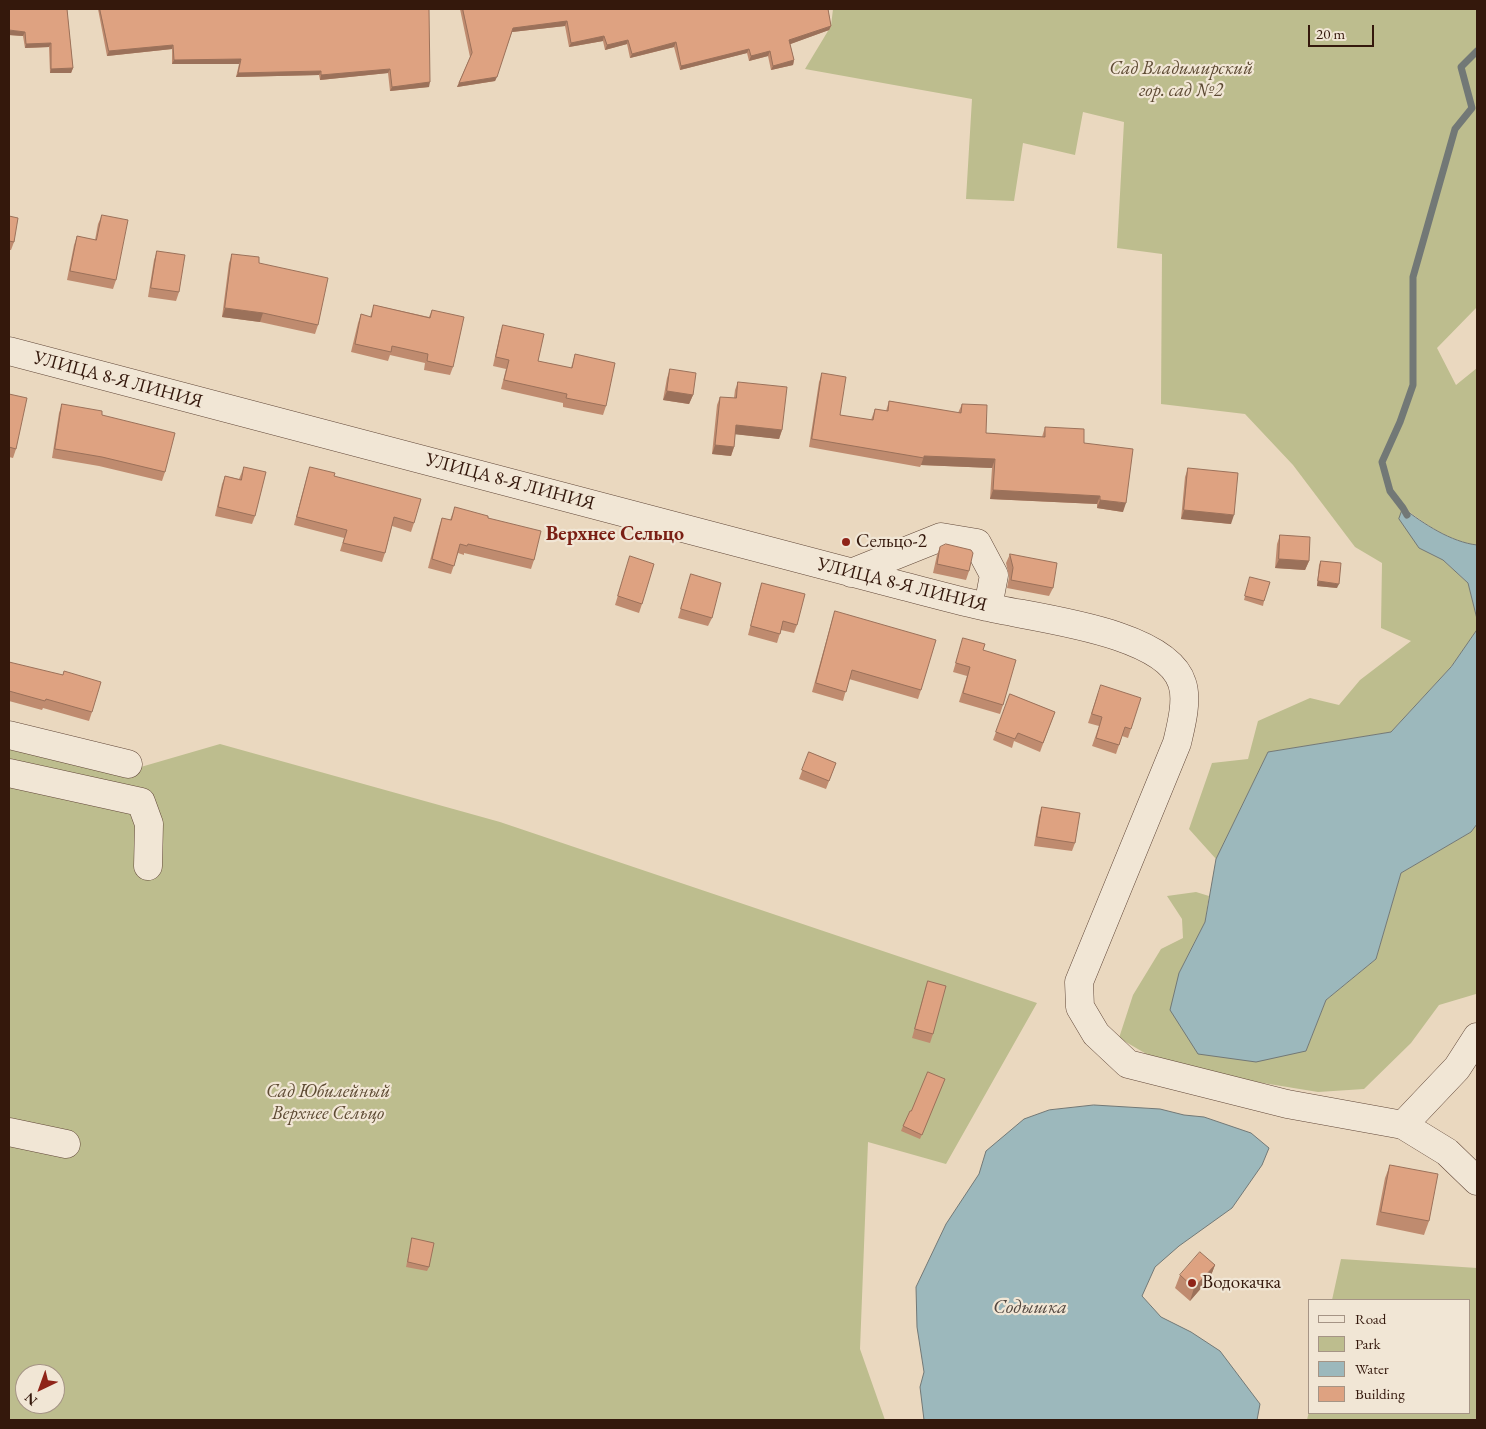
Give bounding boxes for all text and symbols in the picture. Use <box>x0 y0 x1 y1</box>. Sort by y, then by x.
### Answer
scale bar <box>1311 15 1377 47</box>
text: 20 m <box>1316 24 1345 43</box>
park label: Сад Владимирский гор. сад №2 <box>1109 58 1253 102</box>
street label: УЛИЦА 8-Я ЛИНИЯ <box>31 346 205 414</box>
street label: УЛИЦА 8-Я ЛИНИЯ <box>423 448 597 516</box>
district label: Верхнее Сельцо <box>546 523 684 547</box>
place label: Сельцо-2 <box>856 531 927 553</box>
marker: Сельцо-2 <box>840 536 852 548</box>
street label: УЛИЦА 8-Я ЛИНИЯ <box>815 553 989 617</box>
park label: Сад Юбилейный Верхнее Сельцо <box>266 1081 390 1125</box>
place label: Водокачка <box>1202 1272 1281 1294</box>
marker: Водокачка <box>1186 1277 1198 1289</box>
water label: Содышка <box>993 1296 1067 1320</box>
legend <box>1308 1299 1471 1414</box>
text: Road <box>1355 1309 1386 1328</box>
text: Park <box>1355 1334 1381 1353</box>
text: Water <box>1355 1359 1389 1378</box>
north arrow <box>15 1364 65 1414</box>
text: Building <box>1355 1384 1405 1403</box>
text: N <box>20 1389 41 1410</box>

